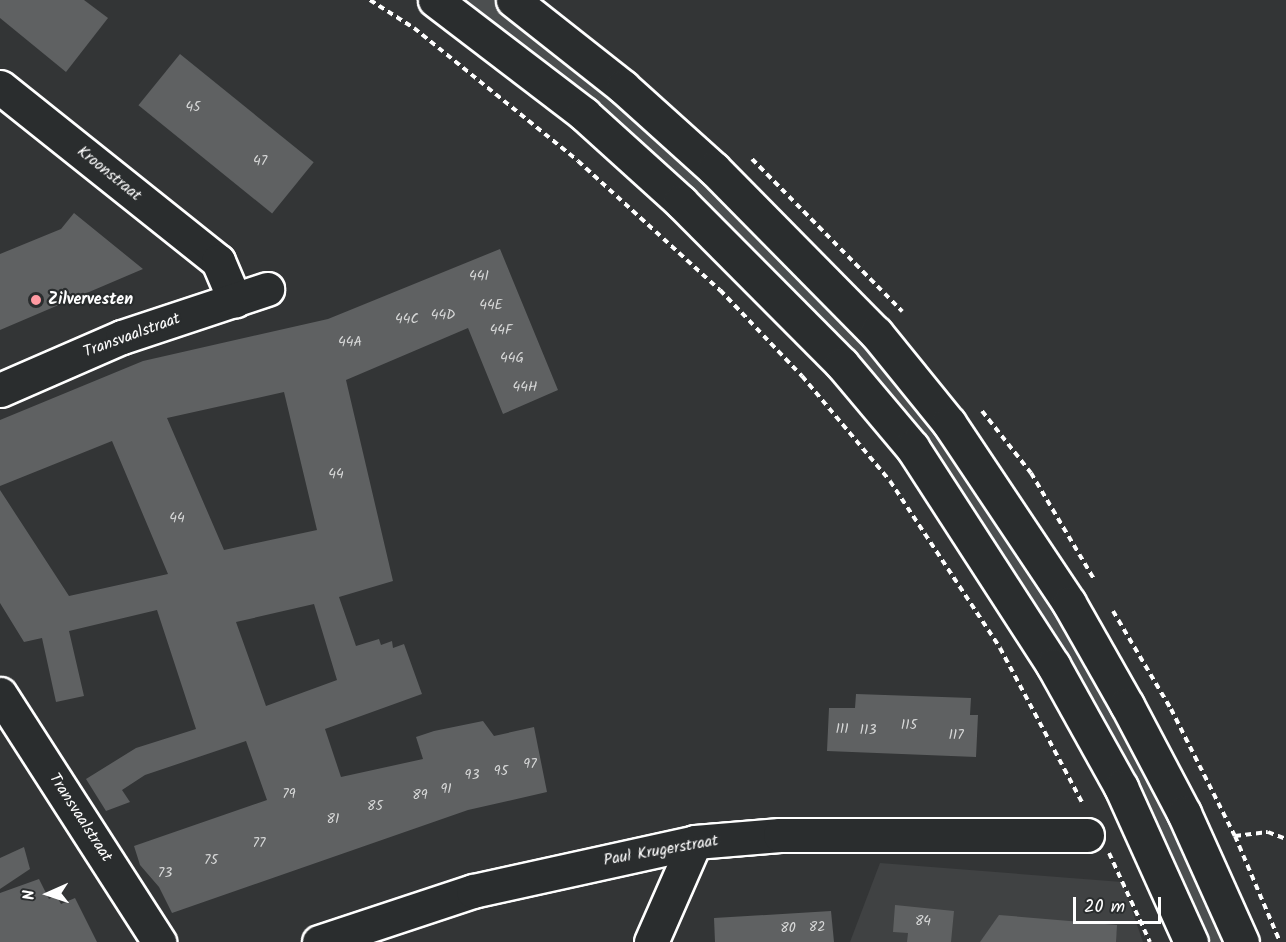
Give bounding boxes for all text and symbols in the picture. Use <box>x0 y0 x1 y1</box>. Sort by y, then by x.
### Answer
house number: 45 <box>185 99 201 115</box>
street label: Kroonstraat <box>73 142 145 206</box>
house number: 47 <box>253 153 267 169</box>
house number: 44I <box>469 268 489 284</box>
place label: Zilvervesten <box>48 290 133 310</box>
marker: Zilvervesten <box>29 293 43 307</box>
house number: 44E <box>479 297 503 313</box>
house number: 44D <box>431 307 455 323</box>
street label: Transvaalstraat <box>81 310 183 362</box>
house number: 44C <box>395 311 419 327</box>
house number: 44F <box>490 322 512 338</box>
house number: 44A <box>338 334 362 350</box>
house number: 44G <box>500 350 524 366</box>
house number: 44H <box>513 379 537 395</box>
house number: 44 <box>328 466 344 482</box>
house number: 44 <box>169 510 185 526</box>
house number: 115 <box>901 717 917 733</box>
house number: 111 <box>835 721 849 737</box>
house number: 113 <box>860 722 876 738</box>
house number: 117 <box>948 727 964 743</box>
house number: 97 <box>523 756 537 772</box>
house number: 95 <box>494 763 508 779</box>
house number: 93 <box>465 767 479 783</box>
street label: Transvaalstraat <box>44 770 116 866</box>
house number: 91 <box>440 781 452 797</box>
house number: 79 <box>282 786 296 802</box>
house number: 89 <box>412 787 428 803</box>
house number: 85 <box>367 798 383 814</box>
house number: 81 <box>327 811 339 827</box>
street label: Paul Krugerstraat <box>602 831 720 871</box>
house number: 77 <box>253 835 265 851</box>
house number: 75 <box>204 852 218 868</box>
north arrow <box>18 864 78 924</box>
house number: 73 <box>158 865 172 881</box>
scale bar <box>1076 885 1164 923</box>
text: N <box>17 889 42 901</box>
text: 20 m <box>1084 893 1125 922</box>
house number: 84 <box>915 913 931 929</box>
house number: 82 <box>809 919 825 935</box>
house number: 80 <box>780 920 796 936</box>

